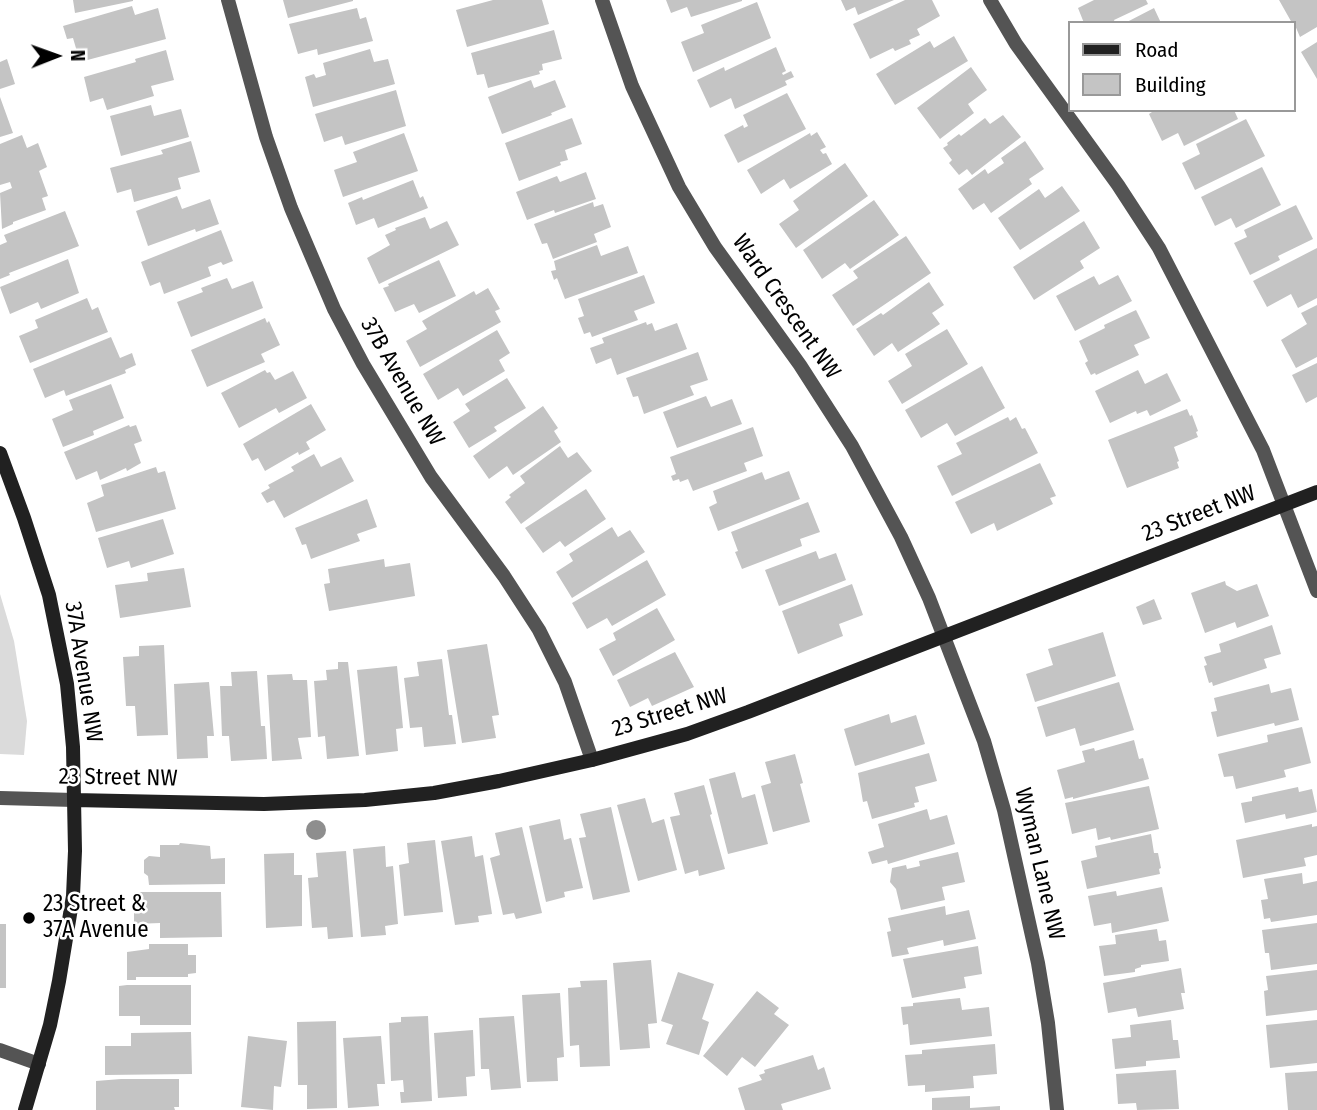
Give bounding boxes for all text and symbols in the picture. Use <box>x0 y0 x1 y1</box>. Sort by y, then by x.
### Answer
north arrow <box>21 21 91 91</box>
legend <box>1068 21 1296 112</box>
text: Road <box>1135 37 1179 63</box>
text: N <box>66 50 89 62</box>
text: Building <box>1135 72 1206 98</box>
street label: Ward Crescent NW <box>726 230 846 384</box>
street label: 37B Avenue NW <box>354 313 450 451</box>
street label: 23 Street NW <box>1138 480 1260 548</box>
street label: 37A Avenue NW <box>58 600 108 744</box>
street label: 23 Street NW <box>609 682 731 744</box>
street label: 23 Street NW <box>58 763 178 793</box>
street label: Wyman Lane NW <box>1008 785 1070 943</box>
place label: 23 Street & 37A Avenue <box>43 891 149 945</box>
marker: 23 Street & 37A Avenue <box>21 910 37 926</box>

